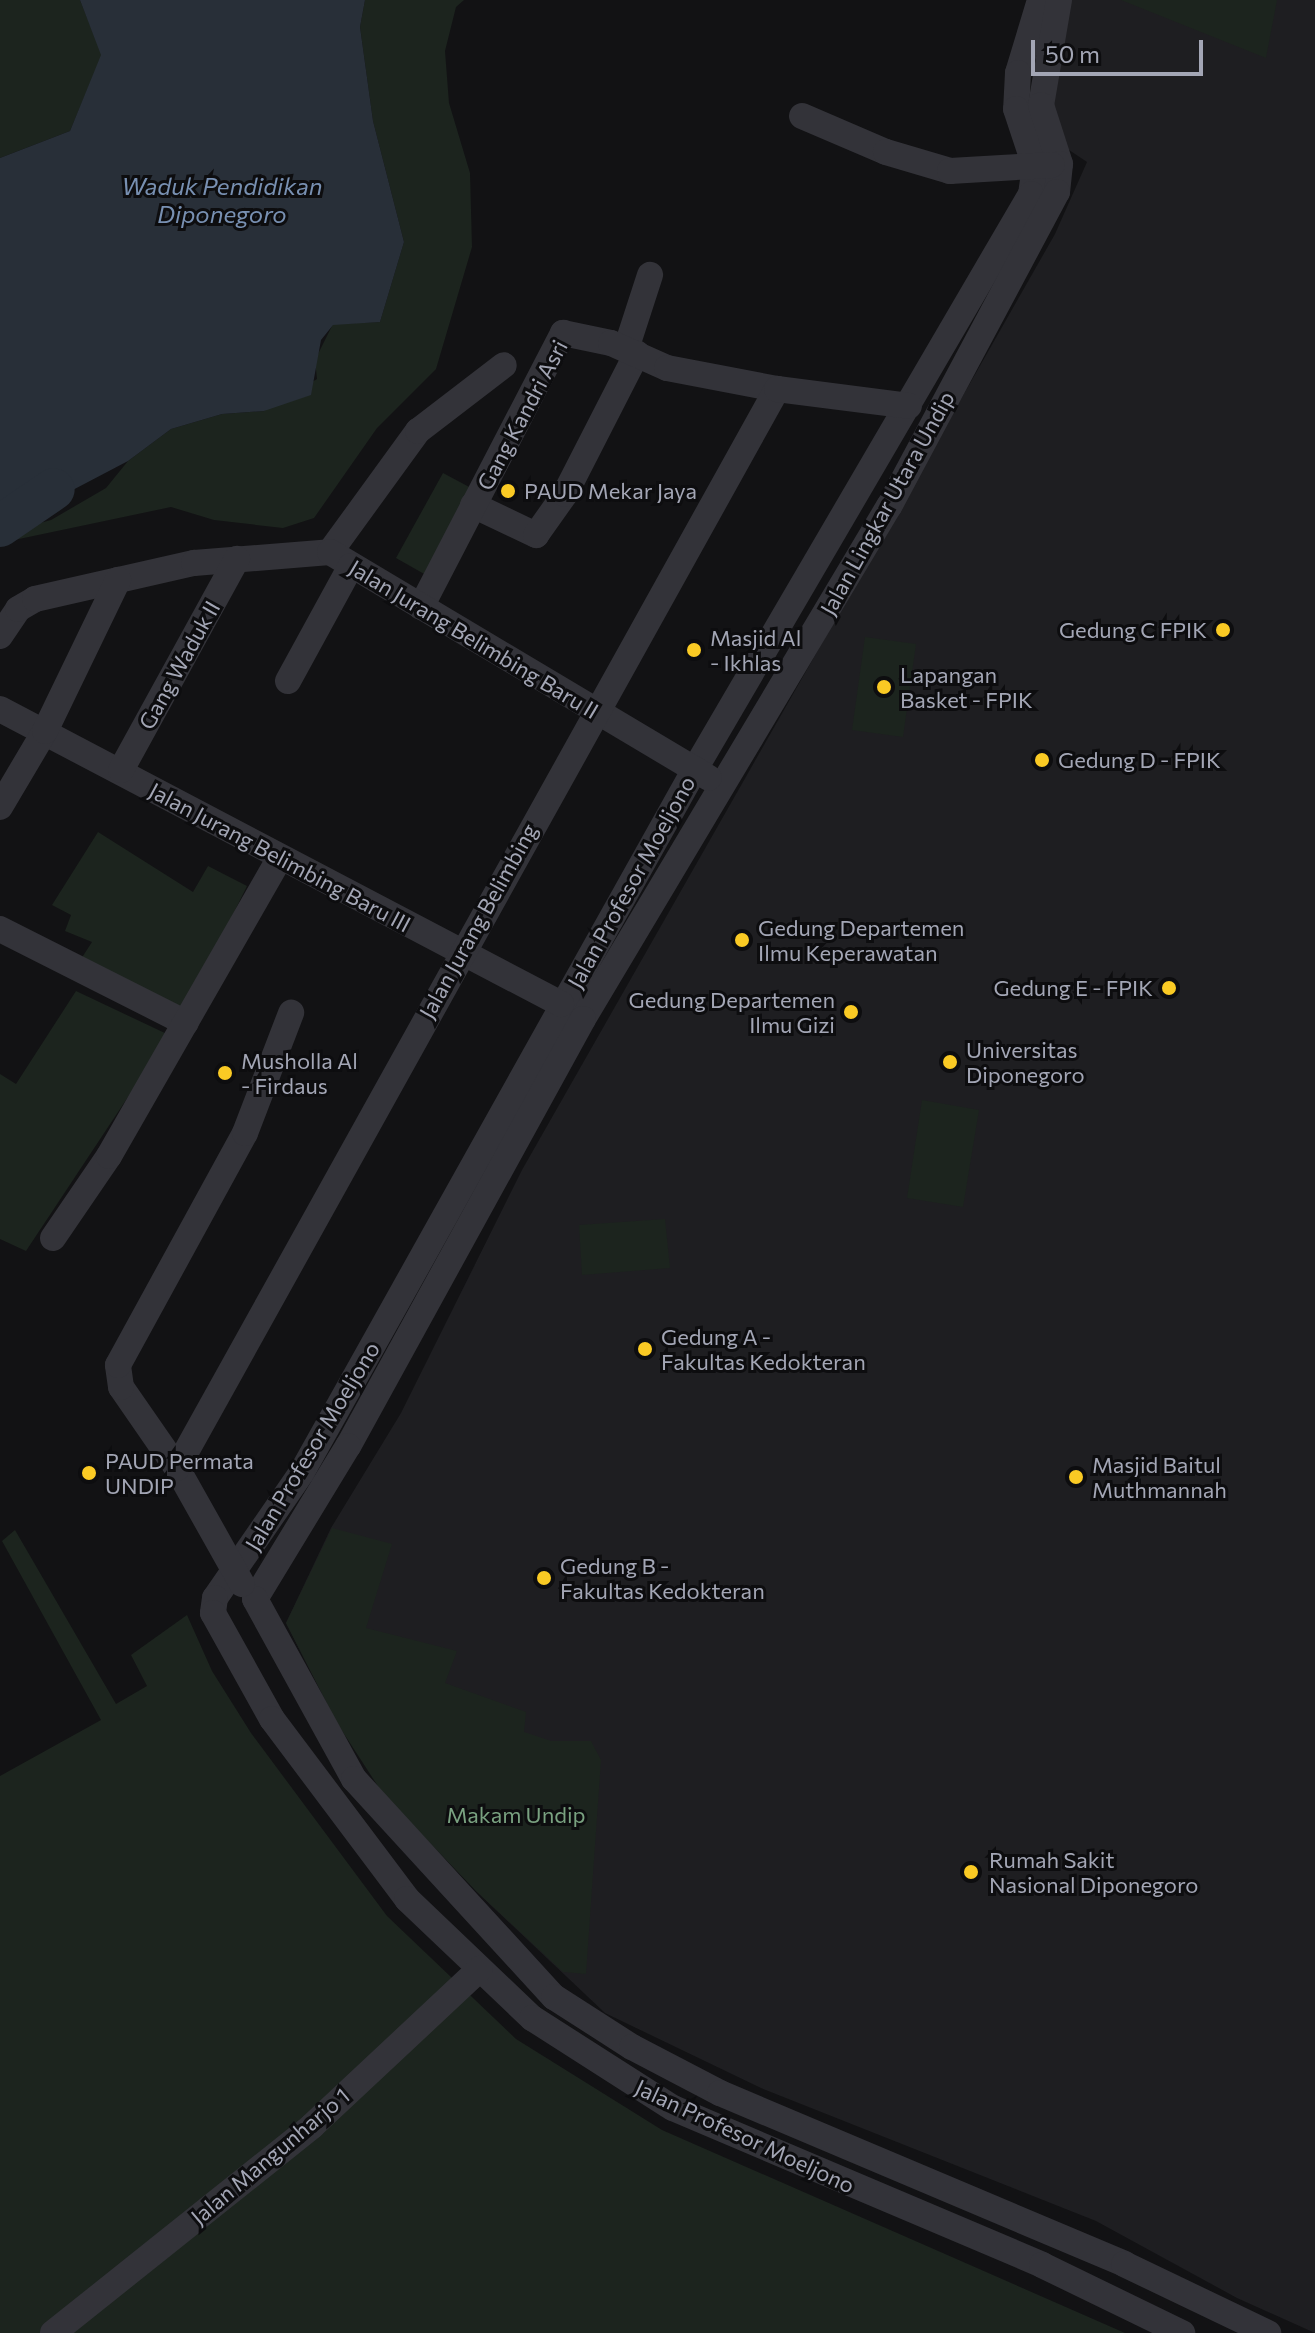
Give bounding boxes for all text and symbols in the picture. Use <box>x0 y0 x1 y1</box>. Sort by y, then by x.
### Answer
scale bar <box>1035 24 1207 74</box>
text: 50 m <box>1045 39 1100 68</box>
water label: Waduk Pendidikan Diponegoro <box>122 172 322 228</box>
street label: Gang Kandri Asri <box>471 335 573 495</box>
street label: Jalan Lingkar Utara Undip <box>814 386 960 620</box>
place label: PAUD Mekar Jaya <box>524 478 697 504</box>
marker: PAUD Mekar Jaya <box>499 482 517 500</box>
street label: Jalan Jurang Belimbing Baru II <box>345 554 603 724</box>
street label: Gang Waduk II <box>133 596 225 734</box>
place label: Gedung C FPIK <box>1059 617 1207 643</box>
marker: Gedung C FPIK <box>1214 621 1232 639</box>
place label: Masjid Al - Ikhlas <box>710 624 801 676</box>
marker: Masjid Al - Ikhlas <box>685 641 703 659</box>
place label: Lapangan Basket - FPIK <box>900 661 1033 712</box>
marker: Lapangan Basket - FPIK <box>875 678 893 696</box>
place label: Gedung D - FPIK <box>1058 747 1221 773</box>
marker: Gedung D - FPIK <box>1033 751 1051 769</box>
street label: Jalan Profesor Moeljono <box>562 771 700 993</box>
street label: Jalan Jurang Belimbing Baru III <box>145 777 415 937</box>
street label: Jalan Jurang Belimbing <box>413 819 543 1023</box>
place label: Gedung Departemen Ilmu Keperawatan <box>758 914 964 966</box>
marker: Gedung Departemen Ilmu Keperawatan <box>733 931 751 949</box>
place label: Gedung E - FPIK <box>993 975 1153 1001</box>
marker: Gedung E - FPIK <box>1160 979 1178 997</box>
place label: Gedung Departemen Ilmu Gizi <box>629 986 835 1038</box>
marker: Gedung Departemen Ilmu Gizi <box>842 1003 860 1021</box>
place label: Universitas Diponegoro <box>966 1036 1085 1088</box>
place label: Musholla Al - Firdaus <box>241 1047 358 1098</box>
marker: Universitas Diponegoro <box>941 1053 959 1071</box>
marker: Musholla Al - Firdaus <box>216 1064 234 1082</box>
place label: Gedung A - Fakultas Kedokteran <box>661 1323 866 1374</box>
street label: Jalan Profesor Moeljono <box>239 1337 385 1555</box>
marker: Gedung A - Fakultas Kedokteran <box>636 1340 654 1358</box>
place label: PAUD Permata UNDIP <box>105 1447 254 1498</box>
place label: Masjid Baitul Muthmannah <box>1092 1451 1227 1502</box>
marker: PAUD Permata UNDIP <box>80 1464 98 1482</box>
marker: Masjid Baitul Muthmannah <box>1067 1468 1085 1486</box>
place label: Gedung B - Fakultas Kedokteran <box>560 1552 765 1604</box>
marker: Gedung B - Fakultas Kedokteran <box>535 1569 553 1587</box>
park label: Makam Undip <box>446 1802 586 1828</box>
place label: Rumah Sakit Nasional Diponegoro <box>989 1846 1198 1898</box>
marker: Rumah Sakit Nasional Diponegoro <box>960 1861 982 1883</box>
street label: Jalan Profesor Moeljono <box>631 2074 859 2198</box>
street label: Jalan Mangunharjo 1 <box>185 2082 355 2230</box>

